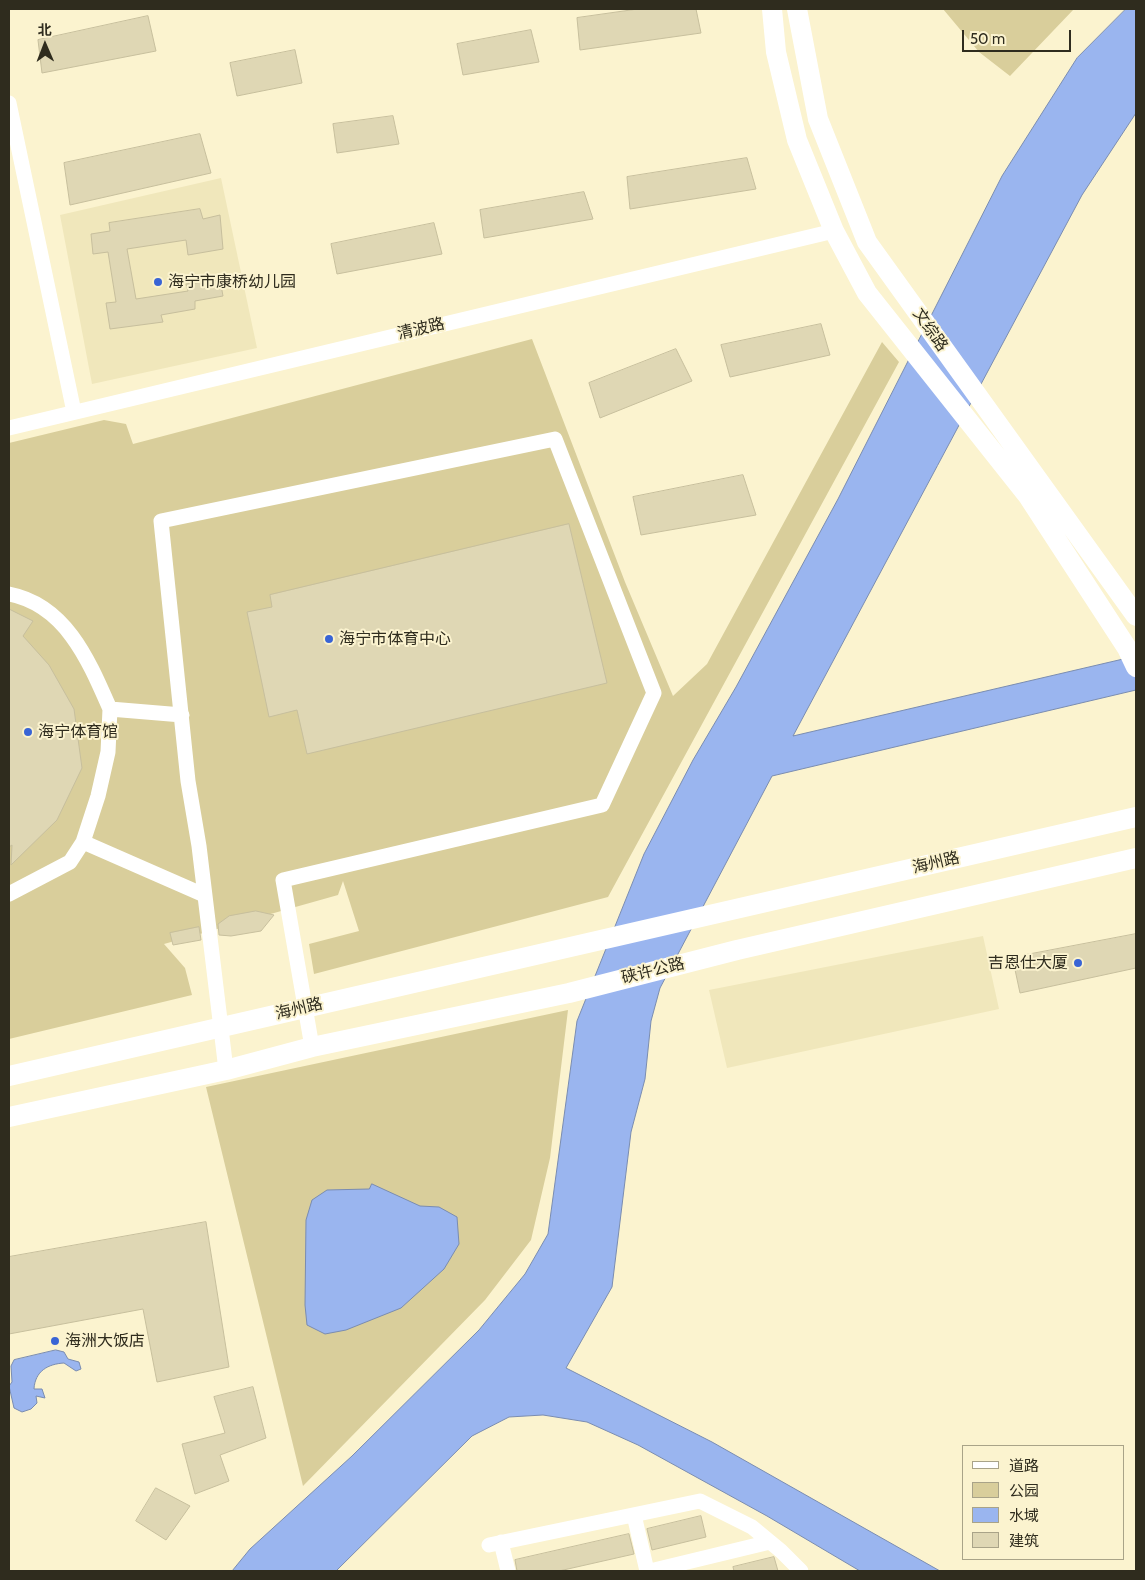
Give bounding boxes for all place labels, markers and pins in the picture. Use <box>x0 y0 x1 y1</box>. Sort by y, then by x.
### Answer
place label: 海宁市康桥幼儿园 <box>168 272 296 292</box>
marker: 海宁市康桥幼儿园 <box>152 276 164 288</box>
place label: 海宁市体育中心 <box>339 629 451 649</box>
marker: 海宁市体育中心 <box>323 633 335 645</box>
place label: 海宁体育馆 <box>38 722 118 742</box>
marker: 海宁体育馆 <box>22 726 34 738</box>
place label: 吉恩仕大厦 <box>988 953 1068 973</box>
marker: 吉恩仕大厦 <box>1072 957 1084 969</box>
place label: 海洲大饭店 <box>65 1331 145 1351</box>
marker: 海洲大饭店 <box>49 1335 61 1347</box>

